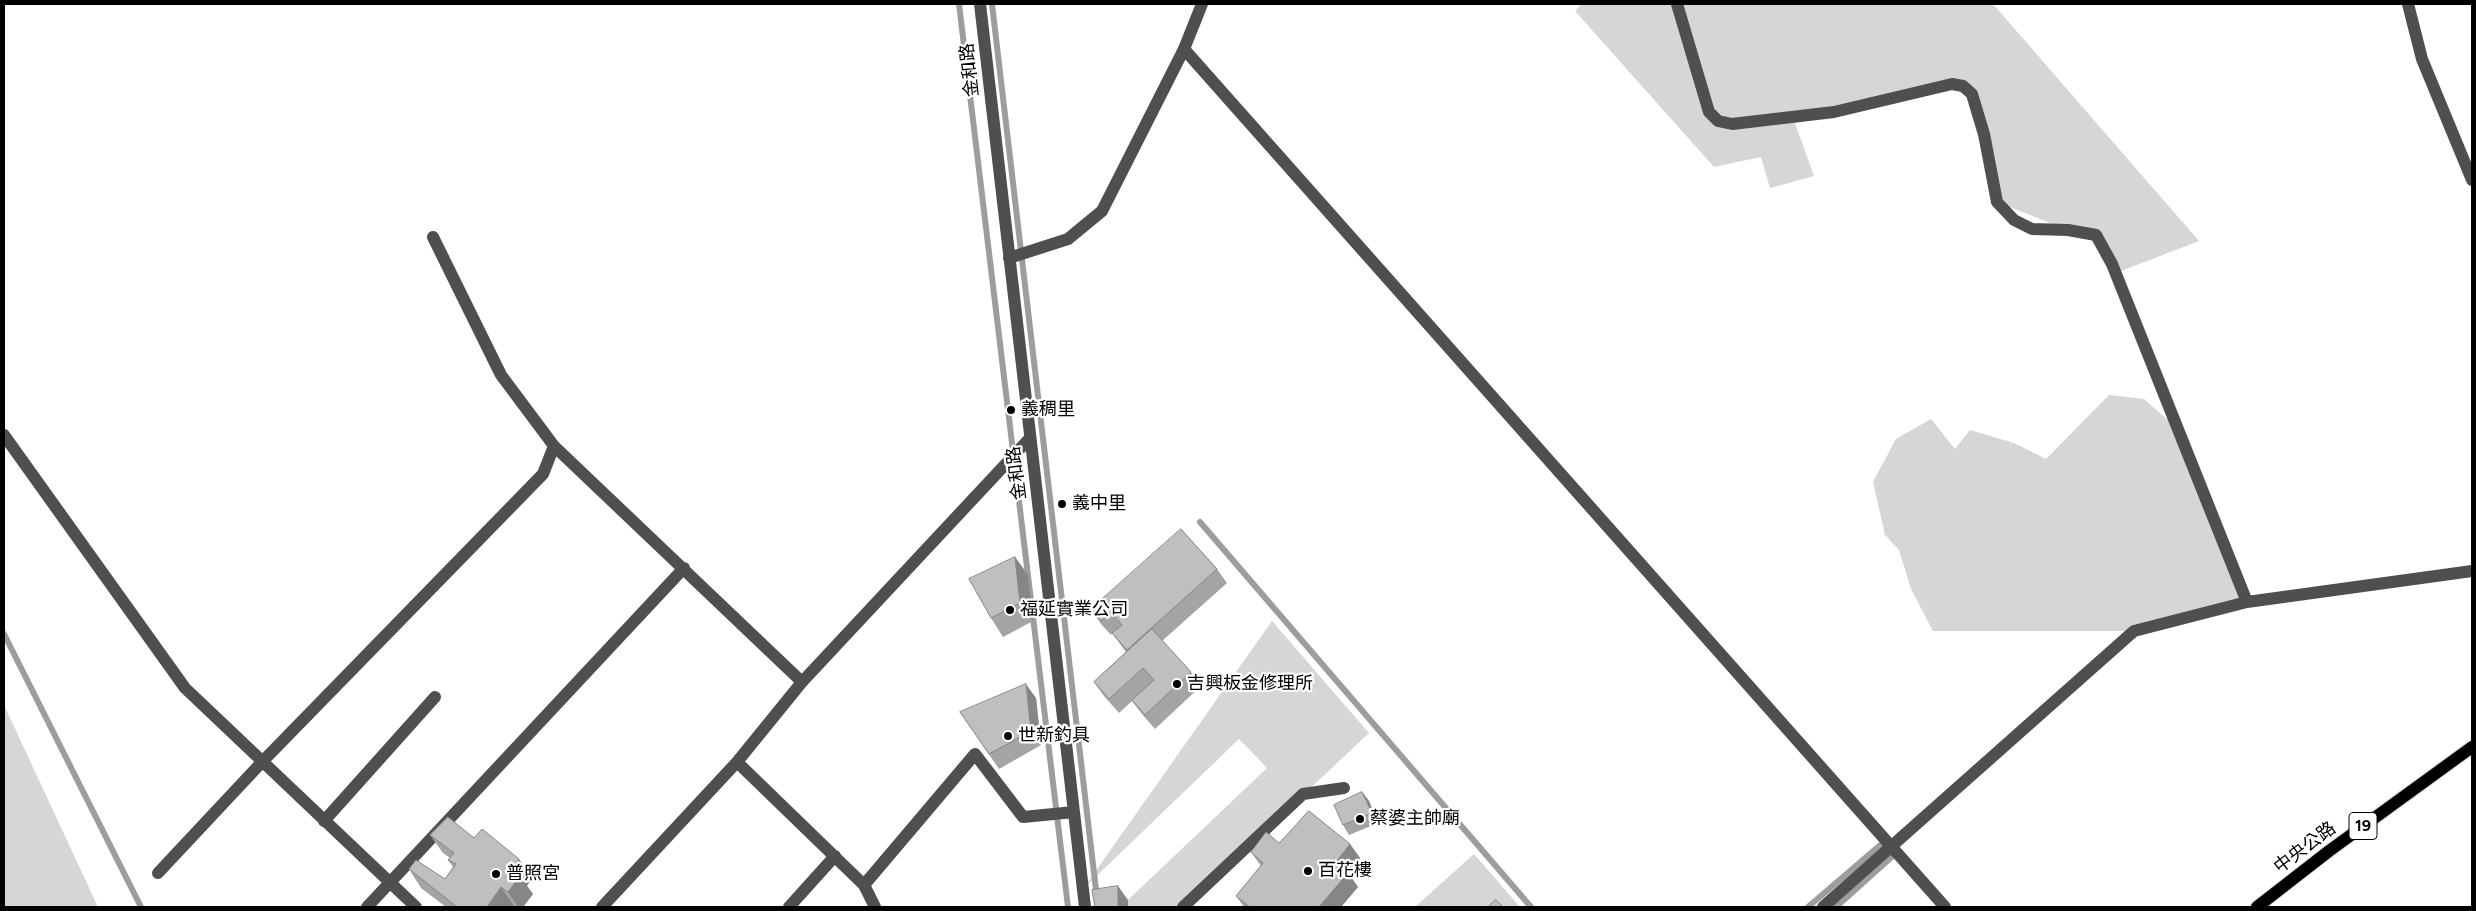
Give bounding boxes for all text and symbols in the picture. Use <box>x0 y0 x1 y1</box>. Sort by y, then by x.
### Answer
street label: 金和路 <box>956 42 984 98</box>
place label: 義稠里 <box>1021 399 1075 421</box>
marker: 義稠里 <box>1005 404 1017 416</box>
street label: 金和路 <box>1003 445 1031 501</box>
place label: 義中里 <box>1072 493 1126 515</box>
marker: 義中里 <box>1056 498 1068 510</box>
place label: 福延實業公司 <box>1020 599 1128 621</box>
marker: 福延實業公司 <box>1004 604 1016 616</box>
place label: 吉興板金修理所 <box>1187 673 1313 695</box>
marker: 吉興板金修理所 <box>1171 678 1183 690</box>
place label: 世新釣具 <box>1018 725 1090 747</box>
marker: 世新釣具 <box>1002 730 1014 742</box>
place label: 蔡婆主帥廟 <box>1370 808 1460 830</box>
road number: 19 <box>2349 812 2377 839</box>
marker: 蔡婆主帥廟 <box>1354 813 1366 825</box>
street label: 中央公路 <box>2270 818 2340 878</box>
place label: 百花樓 <box>1318 860 1372 882</box>
place label: 普照宮 <box>506 863 560 885</box>
marker: 百花樓 <box>1302 865 1314 877</box>
marker: 普照宮 <box>490 868 502 880</box>

